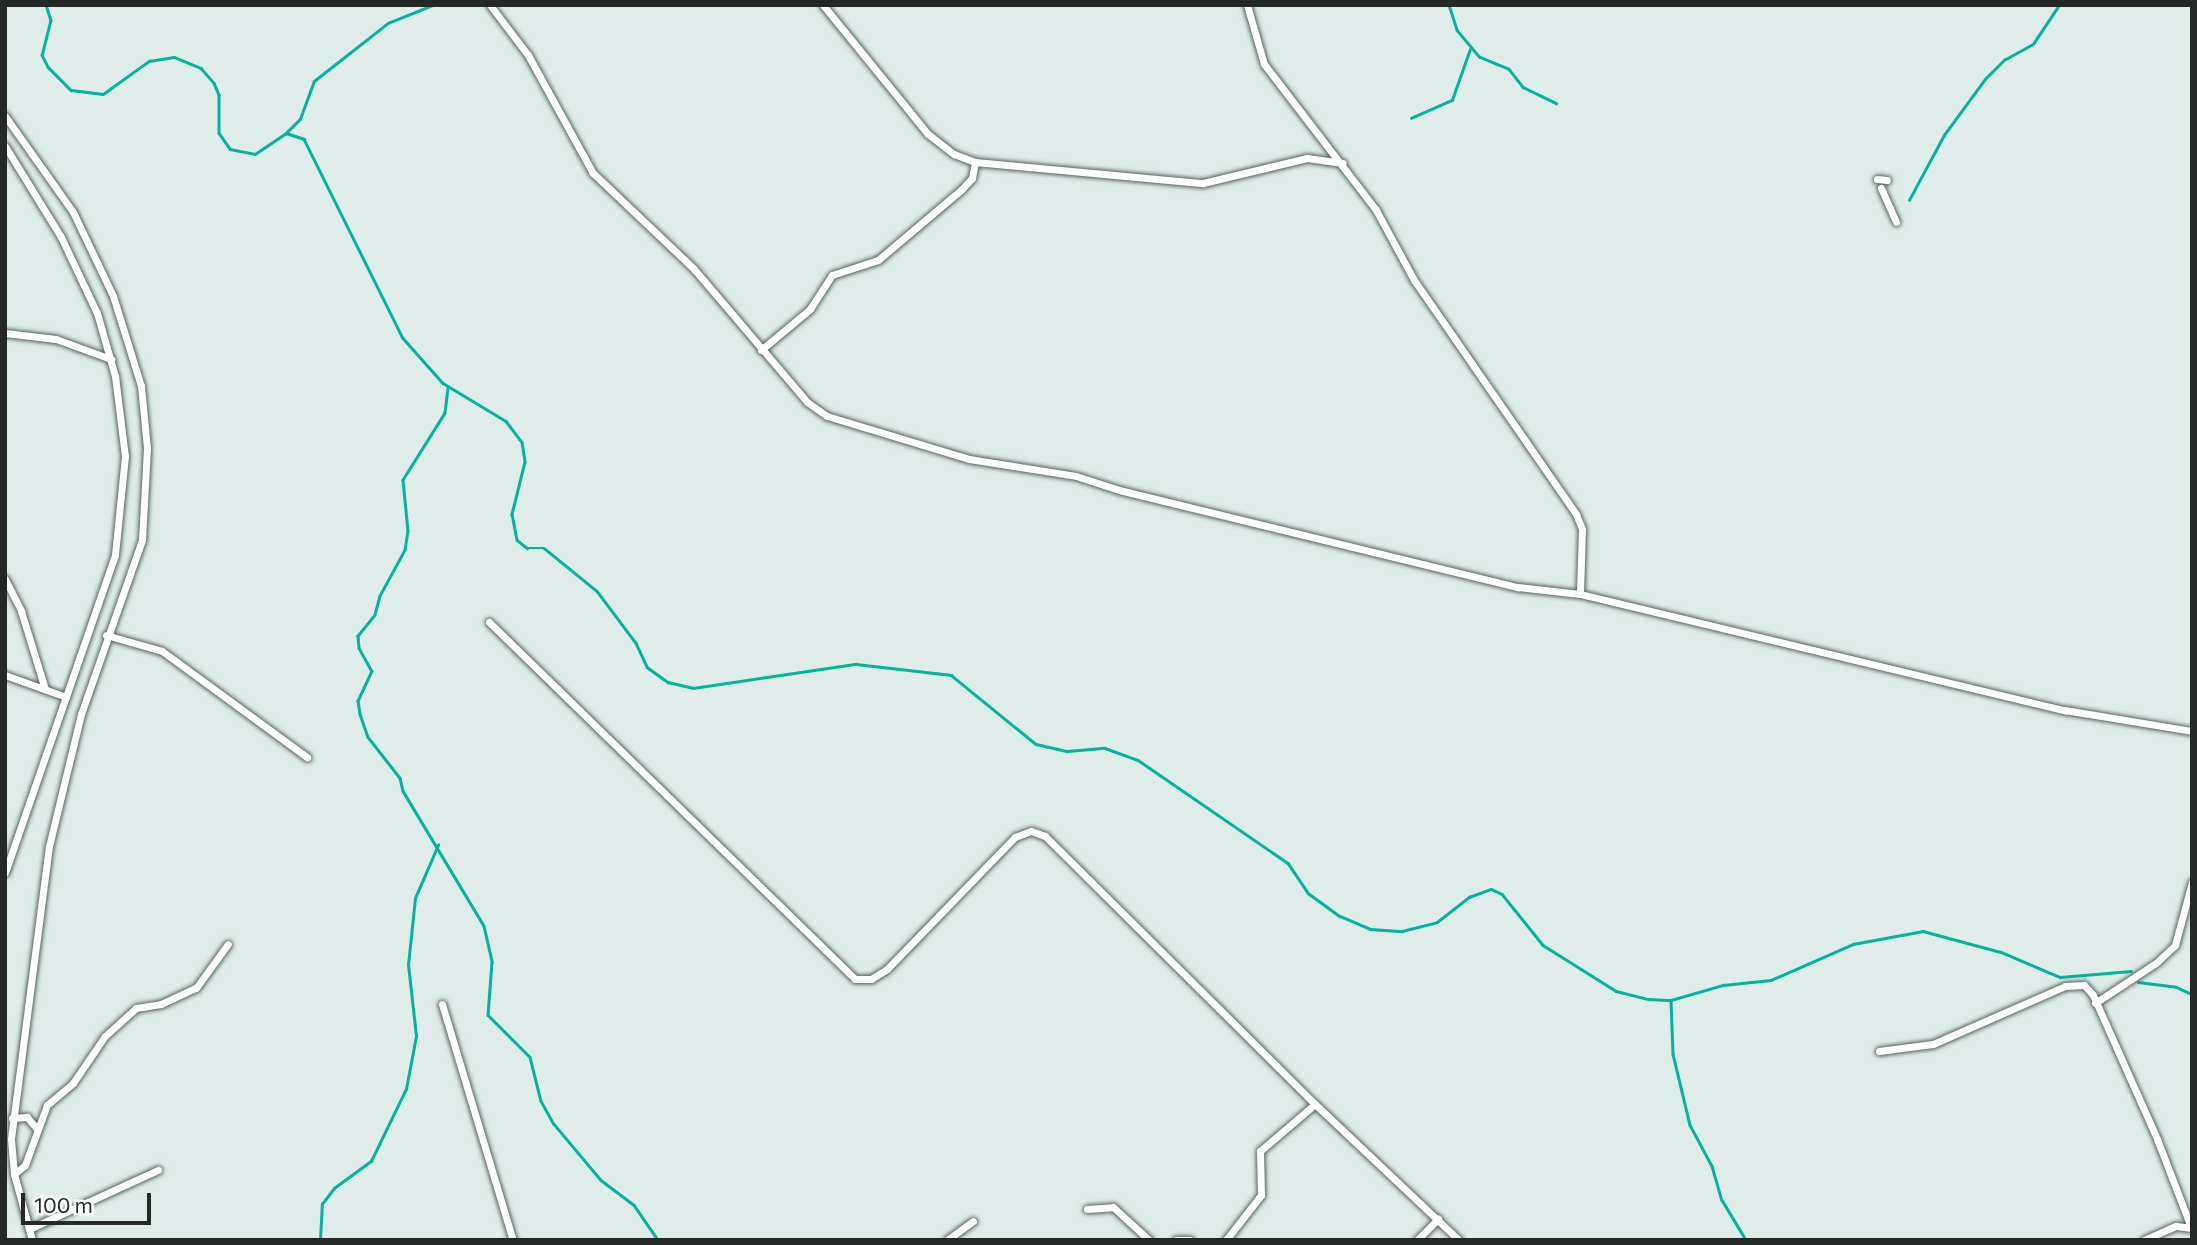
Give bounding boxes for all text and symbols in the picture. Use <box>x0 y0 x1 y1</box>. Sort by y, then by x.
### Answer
scale bar <box>24 1178 154 1222</box>
text: 100 m <box>34 1192 93 1217</box>

